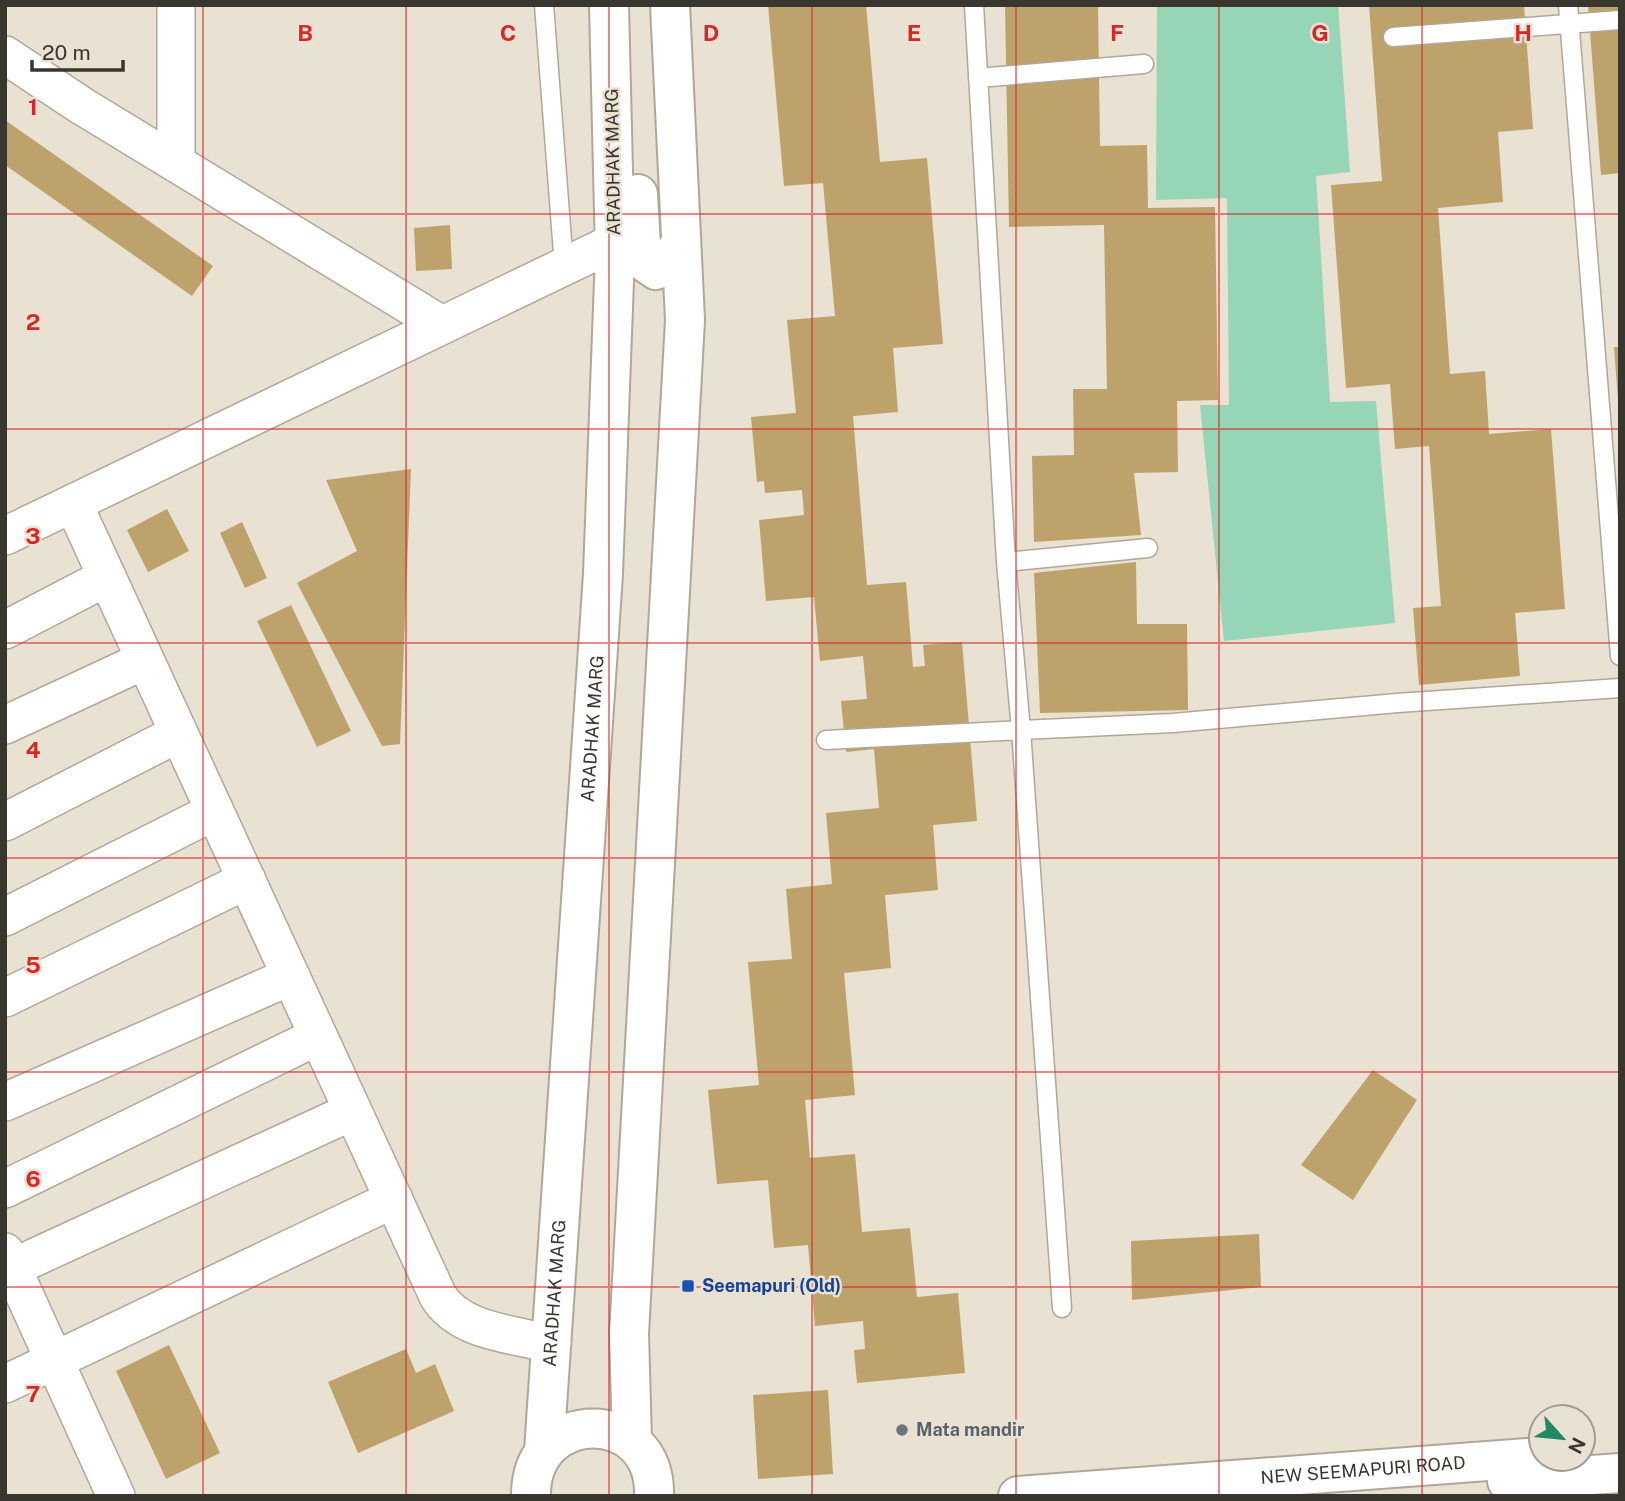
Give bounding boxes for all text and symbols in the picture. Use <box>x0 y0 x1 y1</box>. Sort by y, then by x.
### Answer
text: B <box>297 19 313 46</box>
text: C <box>500 19 516 46</box>
text: D <box>703 19 719 46</box>
text: E <box>907 19 921 46</box>
text: F <box>1110 19 1124 46</box>
text: G <box>1311 19 1329 46</box>
text: H <box>1514 19 1532 46</box>
scale bar <box>32 28 122 72</box>
text: 20 m <box>42 40 91 65</box>
street label: ARADHAK MARG <box>601 88 624 236</box>
text: 1 <box>28 93 38 120</box>
text: 2 <box>26 308 40 335</box>
text: 3 <box>25 522 41 549</box>
street label: ARADHAK MARG <box>577 654 608 803</box>
text: 4 <box>25 736 41 763</box>
text: 5 <box>25 951 41 978</box>
text: 6 <box>25 1165 41 1192</box>
street label: ARADHAK MARG <box>539 1219 570 1368</box>
place label: Seemapuri (Old) <box>702 1275 841 1296</box>
marker: Seemapuri (Old) <box>680 1278 696 1294</box>
text: 7 <box>26 1380 40 1407</box>
north arrow <box>1527 1403 1597 1473</box>
place label: Mata mandir <box>916 1419 1025 1440</box>
marker: Mata mandir <box>894 1422 910 1438</box>
text: N <box>1564 1434 1590 1457</box>
street label: NEW SEEMAPURI ROAD <box>1260 1452 1466 1488</box>

